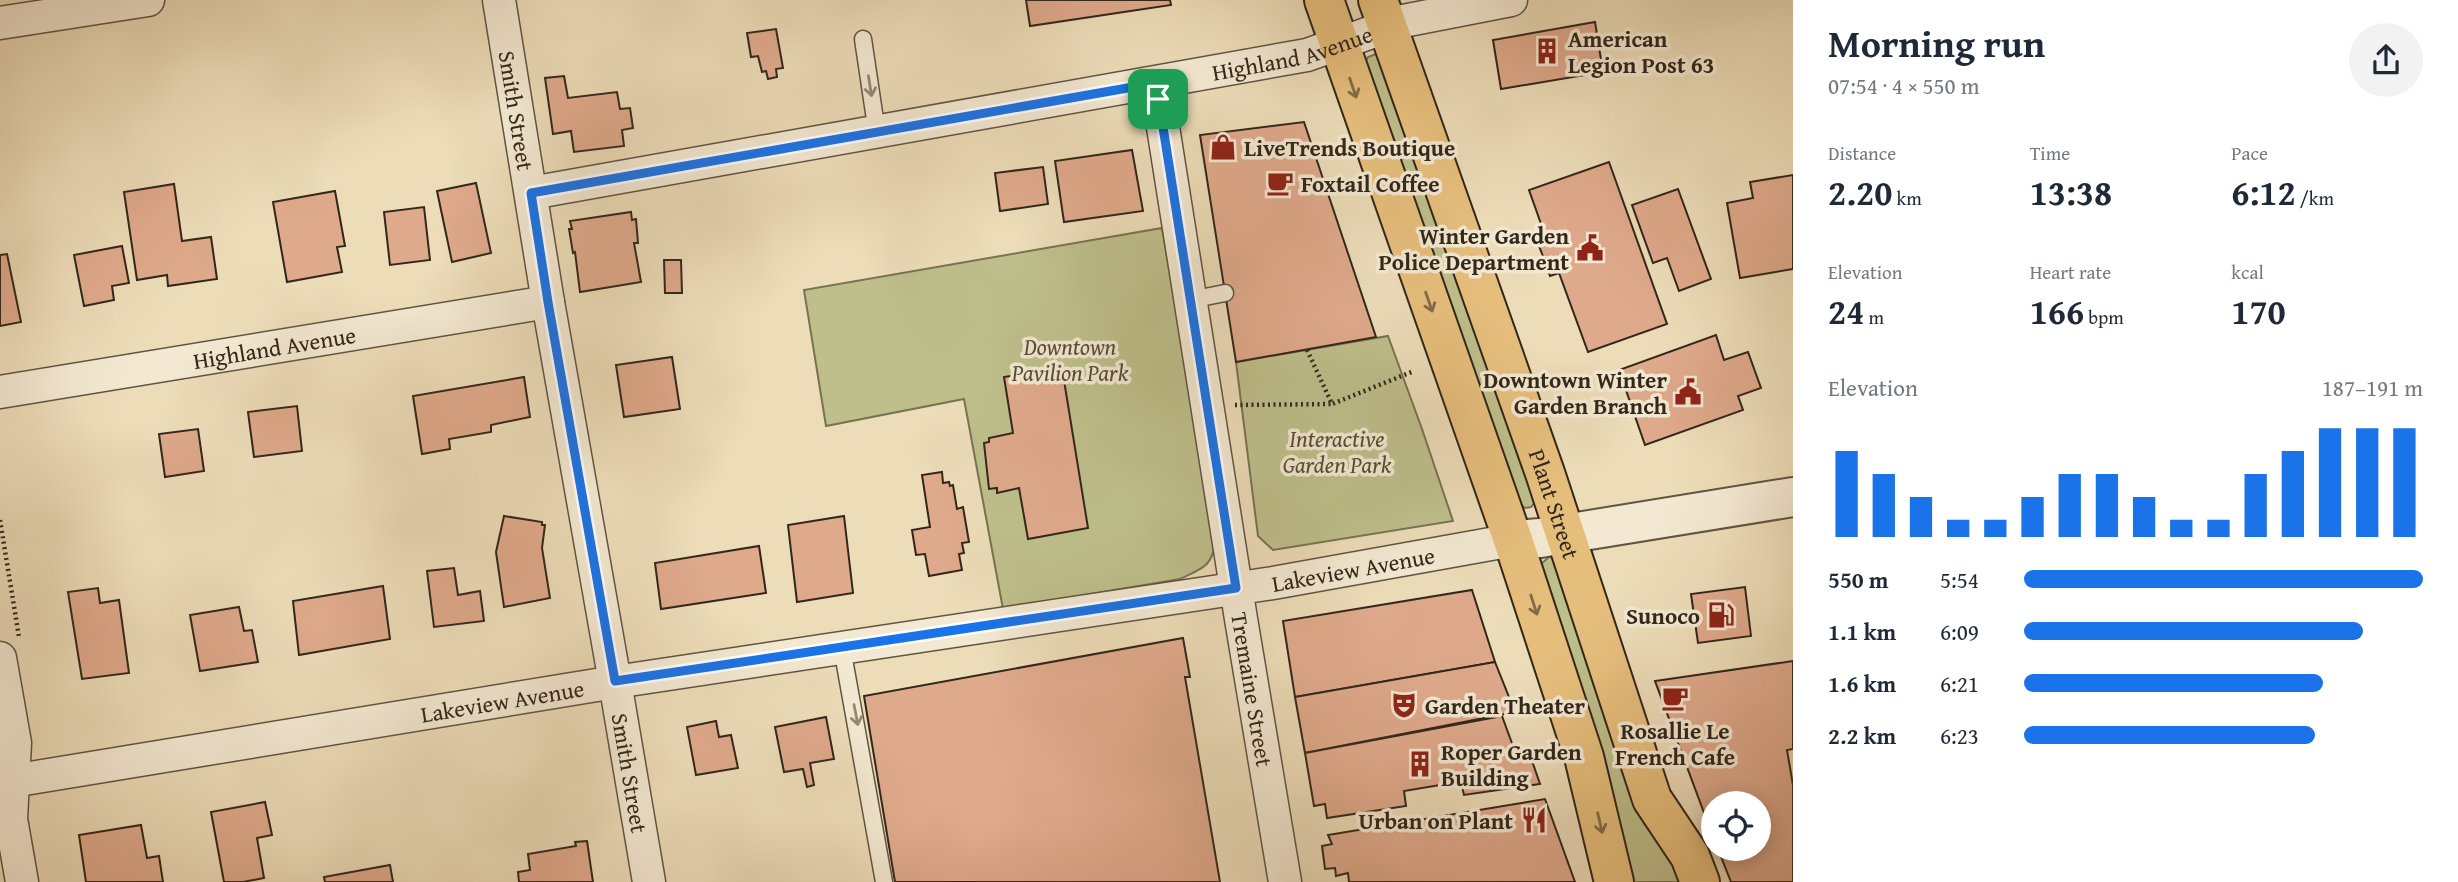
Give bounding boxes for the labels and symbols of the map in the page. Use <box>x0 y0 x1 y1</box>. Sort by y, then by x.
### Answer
street label: Highland Avenue <box>1209 17 1377 88</box>
place label: American Legion Post 63 <box>1568 22 1715 81</box>
building icon: American Legion Post 63 <box>1532 36 1562 66</box>
street label: Smith Street <box>491 48 543 173</box>
pin <box>1128 69 1188 129</box>
one-way arrow <box>864 74 877 96</box>
one-way arrow <box>1348 76 1360 98</box>
place label: LiveTrends Boutique <box>1244 131 1455 164</box>
shop icon: LiveTrends Boutique <box>1208 132 1238 162</box>
place label: Foxtail Coffee <box>1301 167 1440 200</box>
cafe icon: Foxtail Coffee <box>1265 168 1295 198</box>
place label: Winter Garden Police Department <box>1378 219 1569 278</box>
public building icon: Winter Garden Police Department <box>1575 233 1605 263</box>
one-way arrow <box>1424 291 1436 313</box>
street label: Highland Avenue <box>191 317 358 377</box>
park label: Downtown Pavilion Park <box>1011 330 1129 389</box>
place label: Downtown Winter Garden Branch <box>1483 363 1667 422</box>
public building icon: Downtown Winter Garden Branch <box>1673 377 1703 407</box>
park label: Interactive Garden Park <box>1283 422 1392 481</box>
street label: Plant Street <box>1521 444 1589 563</box>
street label: Lakeview Avenue <box>1269 538 1437 599</box>
one-way arrow <box>1528 594 1541 616</box>
place label: Sunoco <box>1626 599 1700 632</box>
fuel station icon: Sunoco <box>1706 600 1736 630</box>
street label: Tremaine Street <box>1224 610 1282 769</box>
street label: Lakeview Avenue <box>418 671 586 730</box>
cafe icon: Rosallie Le French Cafe <box>1660 683 1690 713</box>
place label: Garden Theater <box>1425 689 1586 722</box>
theatre icon: Garden Theater <box>1389 690 1419 720</box>
one-way arrow <box>849 703 863 726</box>
street label: Smith Street <box>604 711 657 835</box>
place label: Rosallie Le French Cafe <box>1615 714 1735 773</box>
place label: Roper Garden Building <box>1441 735 1582 794</box>
building icon: Roper Garden Building <box>1405 749 1435 779</box>
place label: Urban on Plant <box>1358 804 1513 837</box>
restaurant icon: Urban on Plant <box>1519 805 1549 835</box>
one-way arrow <box>1594 811 1607 834</box>

